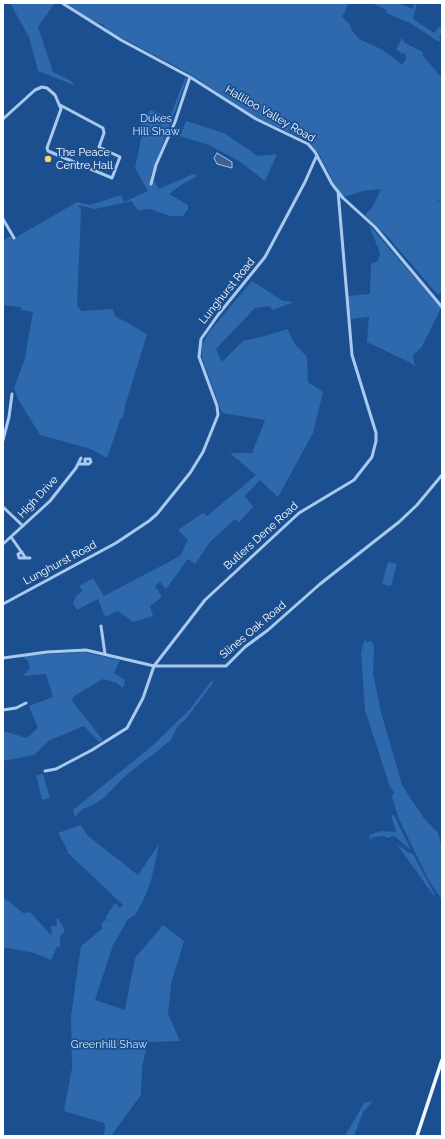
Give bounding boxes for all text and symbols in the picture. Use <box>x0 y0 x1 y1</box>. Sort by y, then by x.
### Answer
street label: Halliloo Valley Road <box>223 83 317 145</box>
park label: Dukes Hill Shaw <box>132 112 180 138</box>
place label: The Peace Centre Hall <box>56 146 113 172</box>
marker: The Peace Centre Hall <box>43 154 53 164</box>
street label: Lunghurst Road <box>196 255 258 327</box>
street label: High Drive <box>15 473 61 521</box>
street label: Butlers Dene Road <box>221 499 301 573</box>
street label: Lunghurst Road <box>21 538 99 588</box>
street label: Slines Oak Road <box>217 598 289 662</box>
park label: Greenhill Shaw <box>71 1038 147 1052</box>

